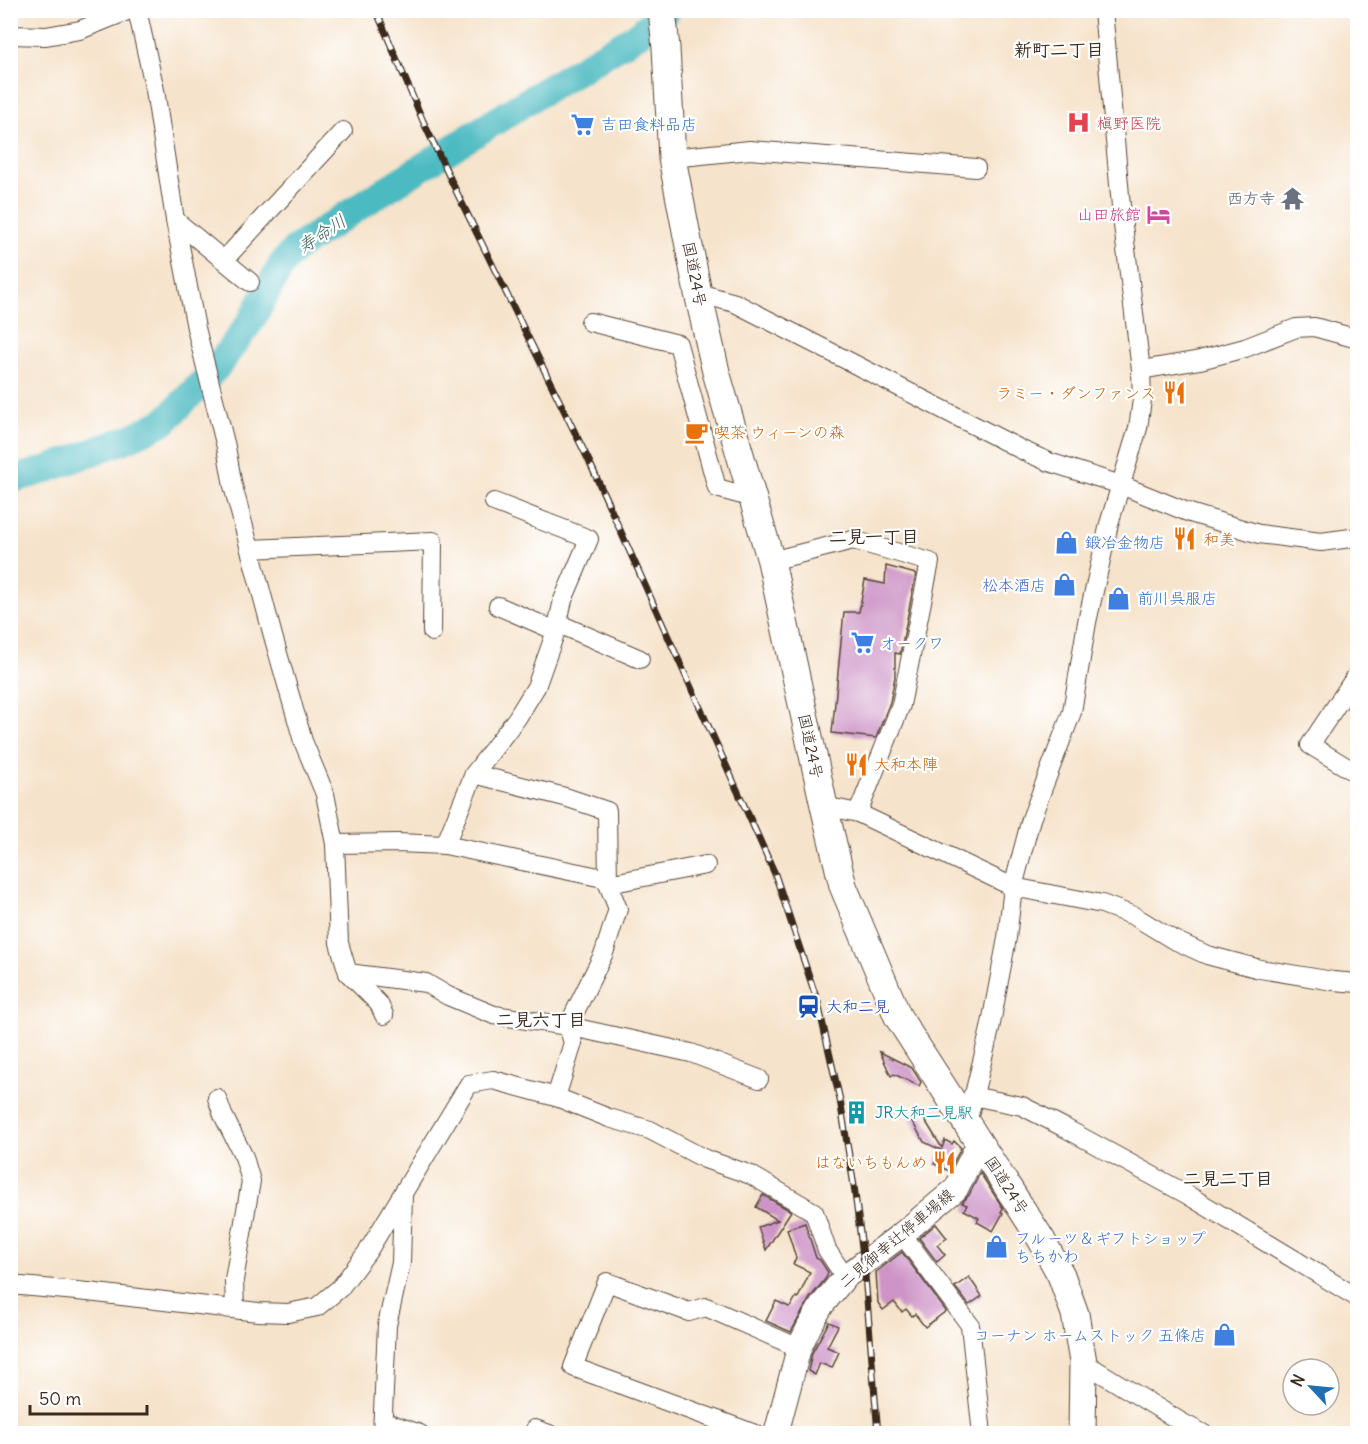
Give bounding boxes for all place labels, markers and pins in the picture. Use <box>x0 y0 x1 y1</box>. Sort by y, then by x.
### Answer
hospital icon: 槇野医院 <box>1066 110 1092 136</box>
supermarket icon: 吉田食料品店 <box>570 111 596 137</box>
place label: 槇野医院 <box>1097 113 1161 133</box>
place label: 吉田食料品店 <box>601 114 697 134</box>
temple icon: 西方寺 <box>1280 185 1306 211</box>
place label: 西方寺 <box>1227 188 1275 208</box>
hotel icon: 山田旅館 <box>1146 201 1172 227</box>
place label: 山田旅館 <box>1077 204 1141 224</box>
restaurant icon: ラミー・ダンファンス <box>1161 380 1187 406</box>
place label: ラミー・ダンファンス <box>996 383 1156 403</box>
cafe icon: 喫茶 ウィーンの森 <box>683 419 709 445</box>
place label: 喫茶 ウィーンの森 <box>714 422 845 442</box>
restaurant icon: 和美 <box>1172 526 1198 552</box>
shop icon: 鍛冶金物店 <box>1054 529 1080 555</box>
place label: 和美 <box>1203 529 1235 549</box>
place label: 鍛冶金物店 <box>1085 532 1165 552</box>
shop icon: 松本酒店 <box>1051 572 1077 598</box>
place label: 松本酒店 <box>982 575 1046 595</box>
shop icon: 前川呉服店 <box>1106 585 1132 611</box>
place label: 前川呉服店 <box>1137 588 1217 608</box>
supermarket icon: オークワ <box>849 630 875 656</box>
place label: オークワ <box>880 633 944 653</box>
restaurant icon: 大和本陣 <box>843 751 869 777</box>
place label: 大和本陣 <box>874 754 938 774</box>
station icon: 大和二見 <box>795 993 821 1019</box>
place label: 大和二見 <box>826 996 890 1016</box>
building icon: JR大和二見駅 <box>844 1099 870 1125</box>
place label: JR大和二見駅 <box>875 1102 974 1122</box>
restaurant icon: はないちもんめ <box>932 1149 958 1175</box>
place label: はないちもんめ <box>815 1152 927 1172</box>
place label: フルーツ＆ギフトショップ ちちかわ <box>1015 1228 1206 1266</box>
shop icon: フルーツ＆ギフトショップ ちちかわ <box>984 1234 1010 1260</box>
shop icon: コーナン ホームストック 五條店 <box>1211 1322 1237 1348</box>
place label: コーナン ホームストック 五條店 <box>974 1325 1206 1345</box>

